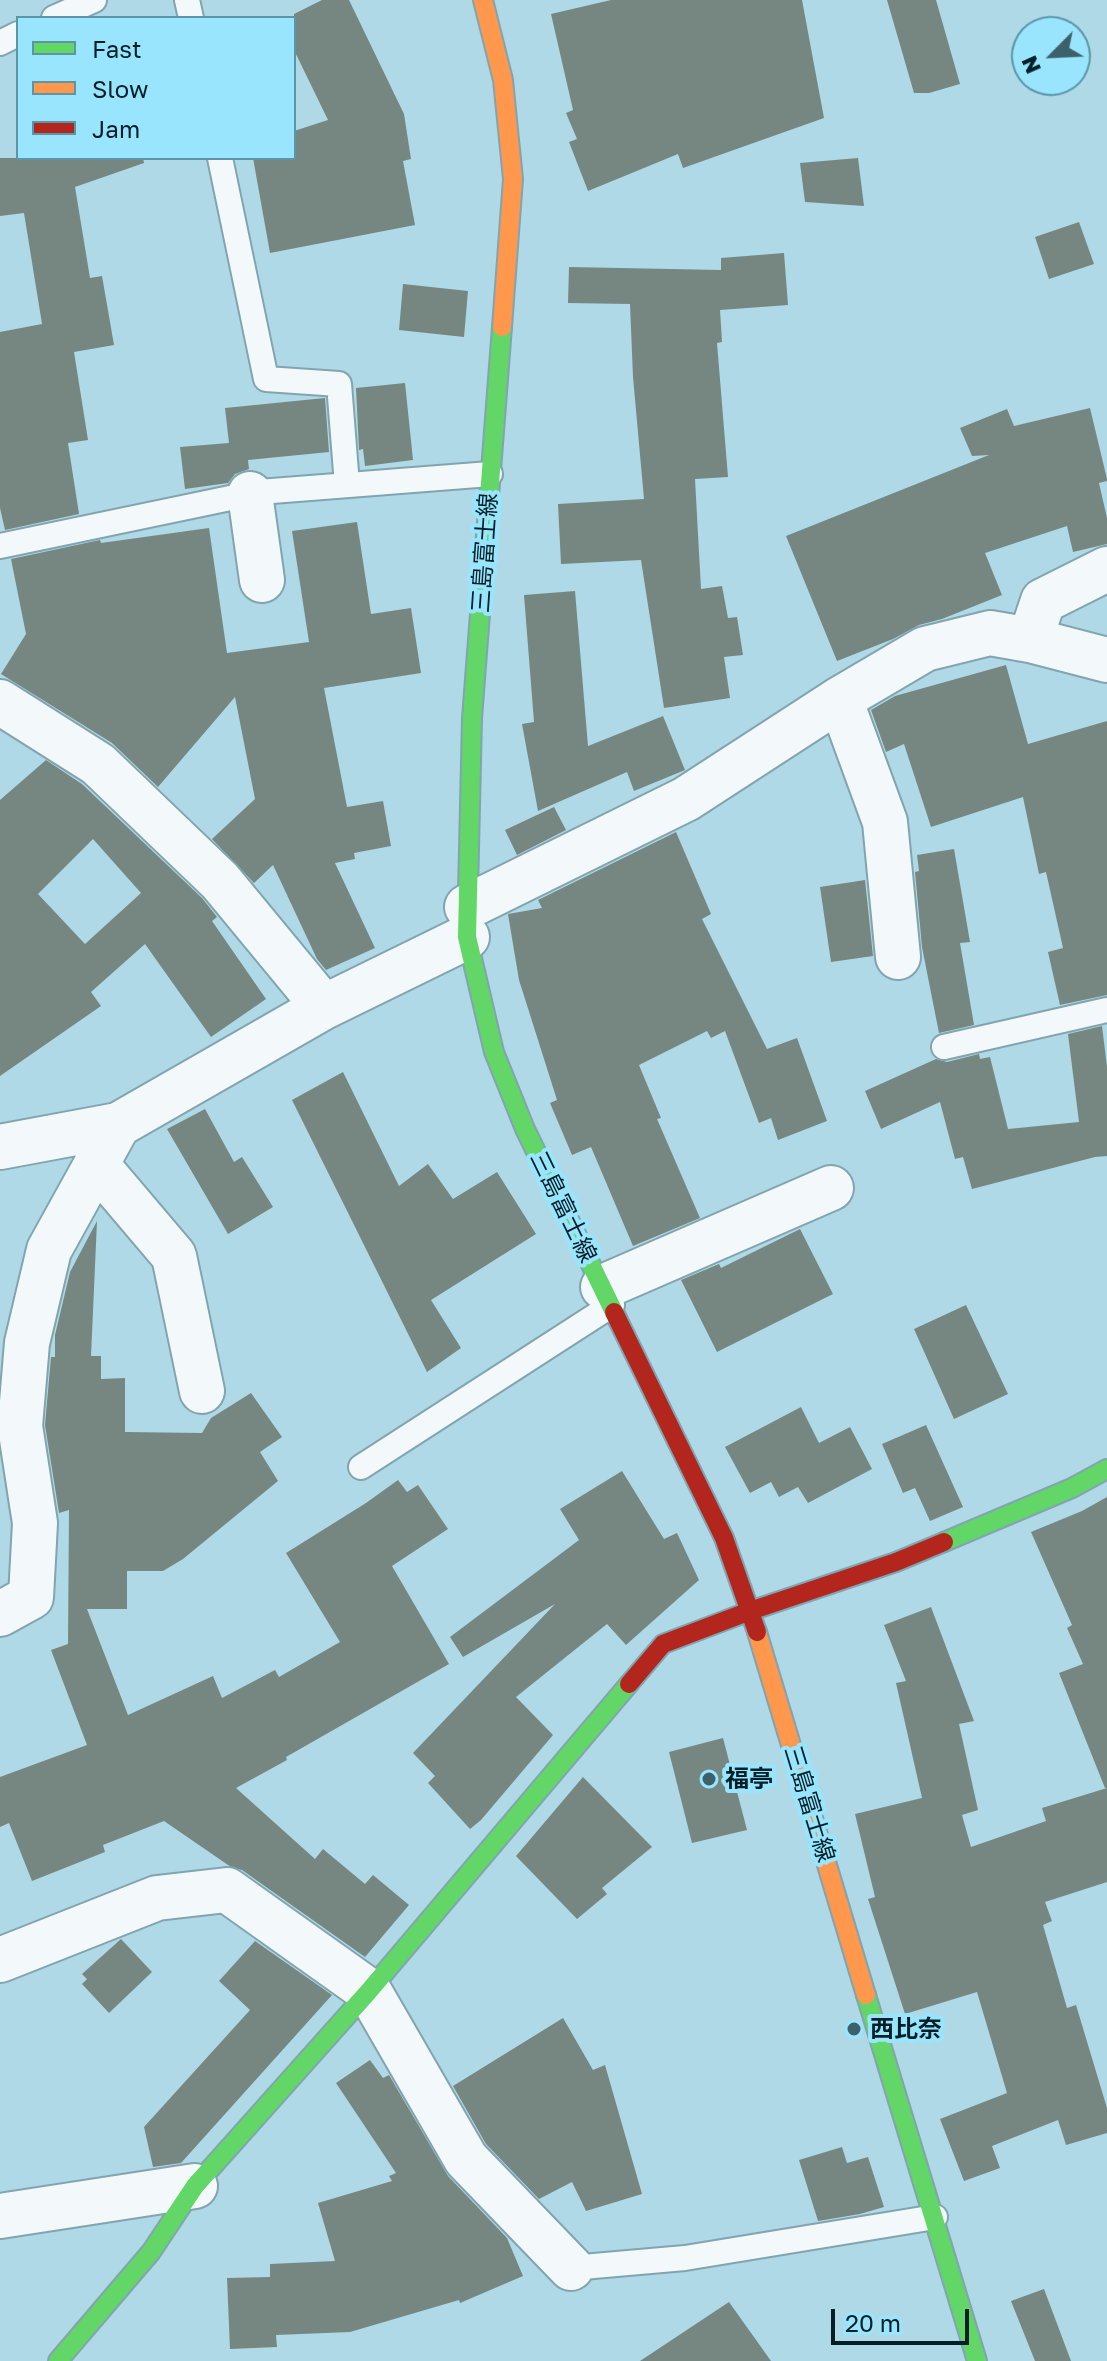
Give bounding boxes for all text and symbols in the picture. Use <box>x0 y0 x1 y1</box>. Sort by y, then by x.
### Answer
legend <box>16 16 296 160</box>
north arrow <box>1011 16 1091 96</box>
text: Fast <box>92 34 142 63</box>
text: N <box>1015 52 1046 78</box>
text: Slow <box>92 74 148 103</box>
text: Jam <box>92 114 140 143</box>
street label: 三島富士線 <box>466 492 504 614</box>
street label: 三島富士線 <box>524 1147 602 1267</box>
street label: 三島富士線 <box>778 1742 840 1866</box>
place label: 福亭 <box>725 1765 773 1793</box>
marker: 福亭 <box>700 1770 718 1788</box>
place label: 西比奈 <box>870 2015 942 2043</box>
marker: 西比奈 <box>845 2020 863 2038</box>
scale bar <box>835 2293 973 2343</box>
text: 20 m <box>845 2308 901 2337</box>

